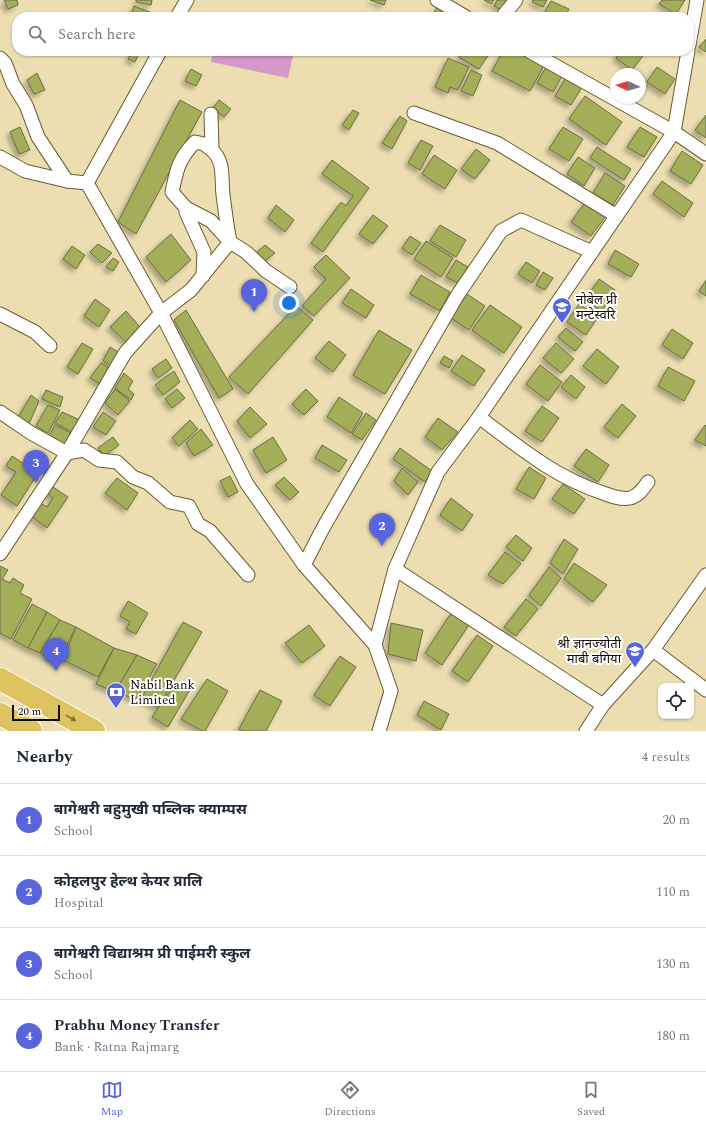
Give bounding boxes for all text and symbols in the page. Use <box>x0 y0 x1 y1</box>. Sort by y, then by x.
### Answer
search box <box>12 12 694 56</box>
icon: search <box>26 23 48 45</box>
text: Search here <box>58 23 136 46</box>
north arrow <box>610 68 646 104</box>
pin: 1 <box>241 279 267 312</box>
place label: नोबेल प्री मन्टेस्वरि <box>576 290 617 325</box>
your location <box>279 293 299 313</box>
school or university icon: नोबेल प्री मन्टेस्वरि <box>551 296 573 324</box>
pin: 3 <box>23 450 49 483</box>
pin: 2 <box>369 513 395 546</box>
place label: श्री ज्ञानज्योती माबी बगिया <box>557 634 622 669</box>
pin: 4 <box>43 638 69 671</box>
school or university icon: श्री ज्ञानज्योती माबी बगिया <box>624 640 646 668</box>
place label: Nabil Bank Limited <box>130 675 195 710</box>
bank icon: Nabil Bank Limited <box>105 681 127 709</box>
map controls <box>658 683 694 719</box>
button: locate <box>658 683 694 719</box>
scale bar <box>12 703 60 722</box>
text: 20 m <box>18 703 41 720</box>
one-way arrow <box>65 715 77 722</box>
text: Nearby <box>16 744 72 770</box>
text: 4 results <box>642 747 690 767</box>
text: बागेश्वरी बहुमुखी पब्लिक क्याम्पस <box>54 798 247 821</box>
text: 1 <box>25 810 33 830</box>
text: 20 m <box>663 810 690 830</box>
text: School <box>54 821 93 841</box>
text: कोहलपुर हेल्थ केयर प्रालि <box>54 870 202 893</box>
text: 2 <box>25 882 33 902</box>
text: 110 m <box>656 882 690 902</box>
text: Hospital <box>54 893 103 913</box>
text: बागेश्वरी विद्याश्रम प्री पाईमरी स्कुल <box>54 942 250 965</box>
text: 3 <box>25 954 33 974</box>
text: 130 m <box>656 954 690 974</box>
text: School <box>54 965 93 985</box>
text: Prabhu Money Transfer <box>54 1014 219 1037</box>
text: 4 <box>25 1026 33 1046</box>
text: 180 m <box>656 1026 690 1046</box>
text: Bank · Ratna Rajmarg <box>54 1037 179 1057</box>
tab: Map <box>101 1079 123 1120</box>
tab: Directions <box>324 1079 376 1120</box>
tab: Saved <box>577 1079 605 1120</box>

